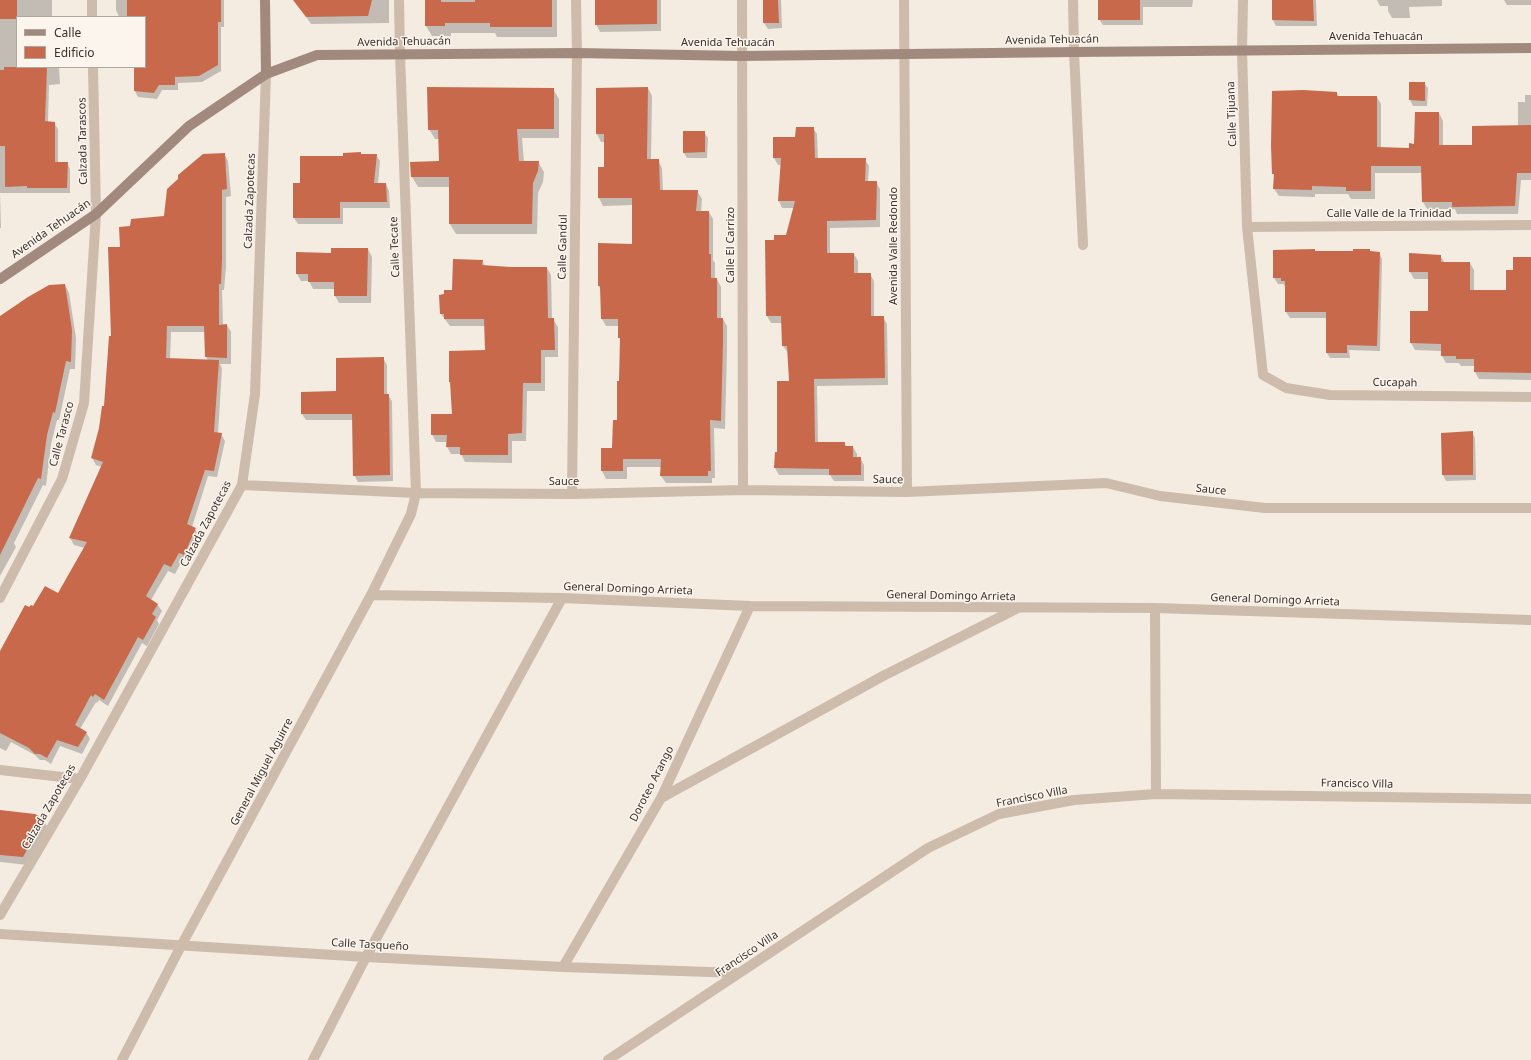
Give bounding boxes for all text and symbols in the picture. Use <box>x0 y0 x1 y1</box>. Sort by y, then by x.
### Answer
legend <box>16 16 146 68</box>
text: Calle <box>54 24 81 41</box>
street label: Avenida Tehuacán <box>1329 30 1423 44</box>
street label: Avenida Tehuacán <box>1005 33 1099 47</box>
street label: Avenida Tehuacán <box>357 35 451 49</box>
street label: Avenida Tehuacán <box>681 36 775 50</box>
text: Edificio <box>54 44 95 61</box>
street label: Calle Tijuana <box>1224 81 1240 147</box>
street label: Calzada Tarascos <box>76 97 90 185</box>
street label: Calzada Zapotecas <box>242 153 258 249</box>
street label: Avenida Valle Redondo <box>887 187 901 305</box>
street label: Avenida Tehuacán <box>9 197 93 261</box>
street label: Calle El Carrizo <box>724 207 738 283</box>
street label: Calle Valle de la Trinidad <box>1326 207 1452 221</box>
street label: Calle Gandul <box>556 214 570 280</box>
street label: Calle Tecate <box>387 216 403 278</box>
street label: Cucapah <box>1372 376 1418 390</box>
street label: Calle Tarasco <box>47 400 77 468</box>
street label: Sauce <box>873 473 903 487</box>
street label: Sauce <box>549 475 579 489</box>
street label: Calzada Zapotecas <box>178 479 234 569</box>
street label: Sauce <box>1195 482 1227 498</box>
street label: General Domingo Arrieta <box>563 580 693 598</box>
street label: General Domingo Arrieta <box>886 588 1016 604</box>
street label: General Domingo Arrieta <box>1210 591 1340 609</box>
street label: General Miguel Aguirre <box>228 716 296 828</box>
street label: Doroteo Arango <box>627 744 677 824</box>
street label: Calzada Zapotecas <box>19 762 79 852</box>
street label: Francisco Villa <box>1321 777 1393 791</box>
street label: Francisco Villa <box>995 784 1069 810</box>
street label: Francisco Villa <box>713 928 781 980</box>
street label: Calle Tasqueño <box>331 936 409 954</box>

